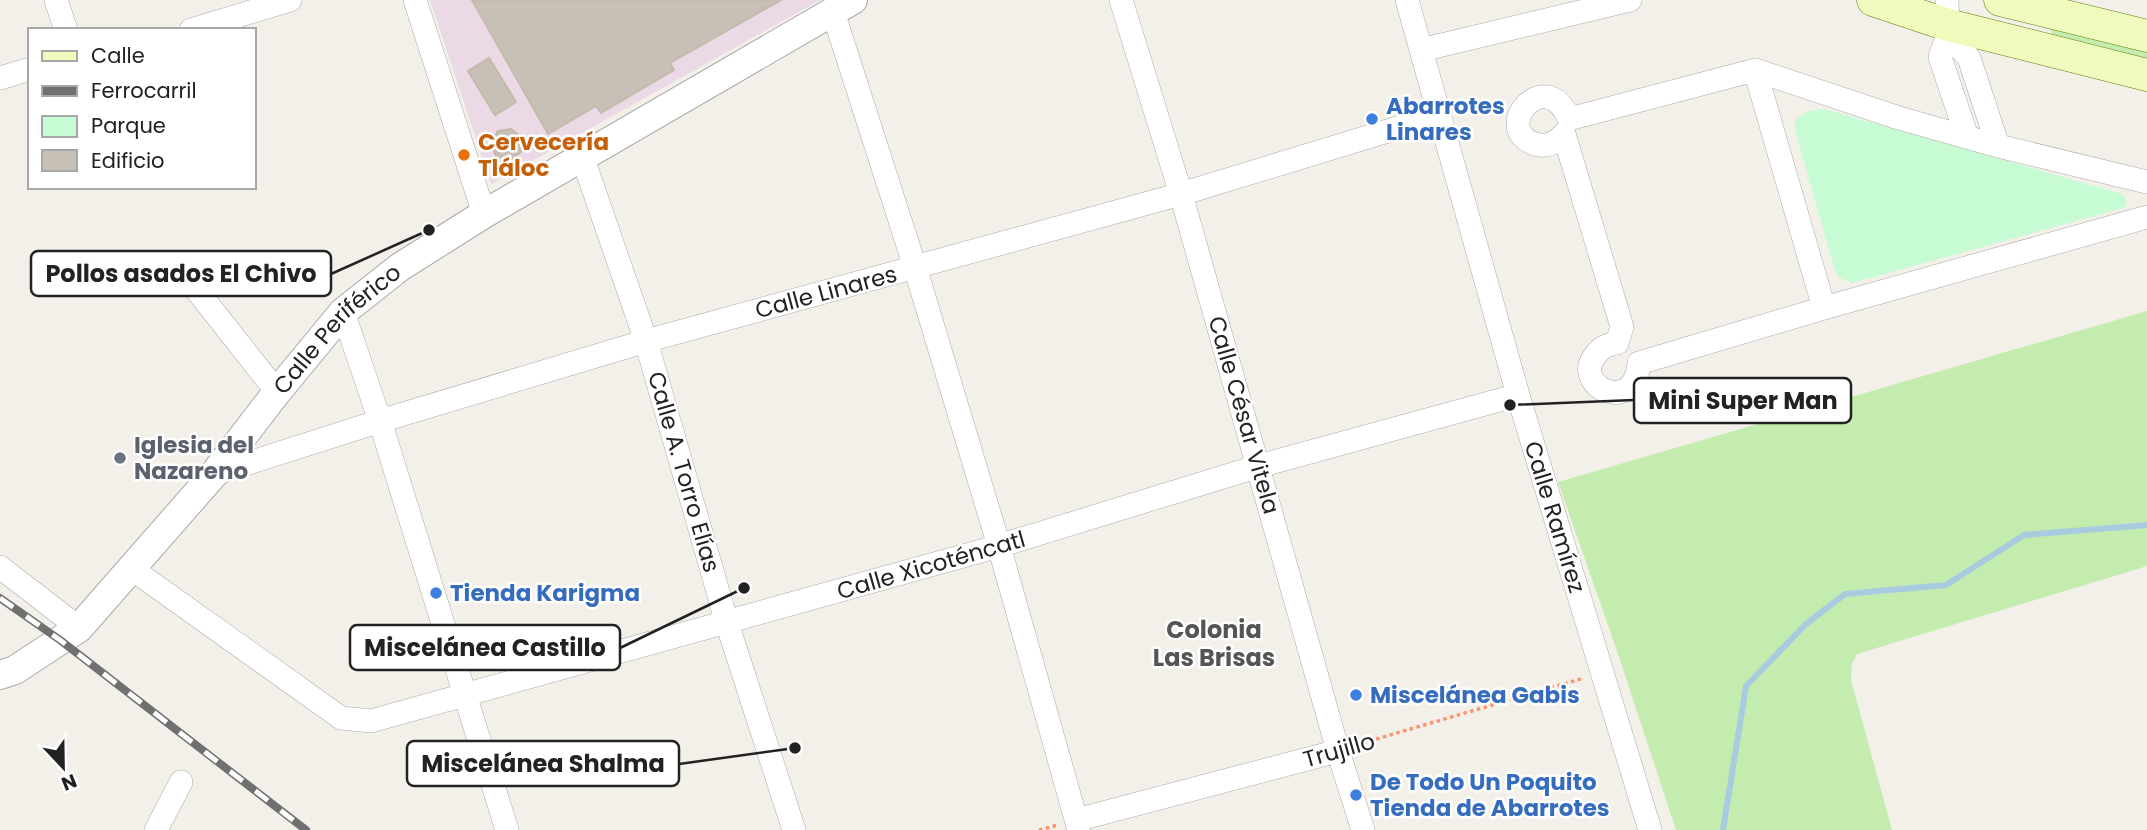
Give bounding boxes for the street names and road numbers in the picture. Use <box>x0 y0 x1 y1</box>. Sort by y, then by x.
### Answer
street label: Calle Periférico <box>266 256 408 401</box>
street label: Calle Linares <box>751 258 901 326</box>
street label: Calle César Vitela <box>1200 312 1288 518</box>
street label: Calle A. Torro Elías <box>640 368 728 576</box>
street label: Calle Ramírez <box>1517 437 1593 597</box>
street label: Calle Xicoténcatl <box>833 523 1029 607</box>
street label: Trujillo <box>1299 725 1379 775</box>

